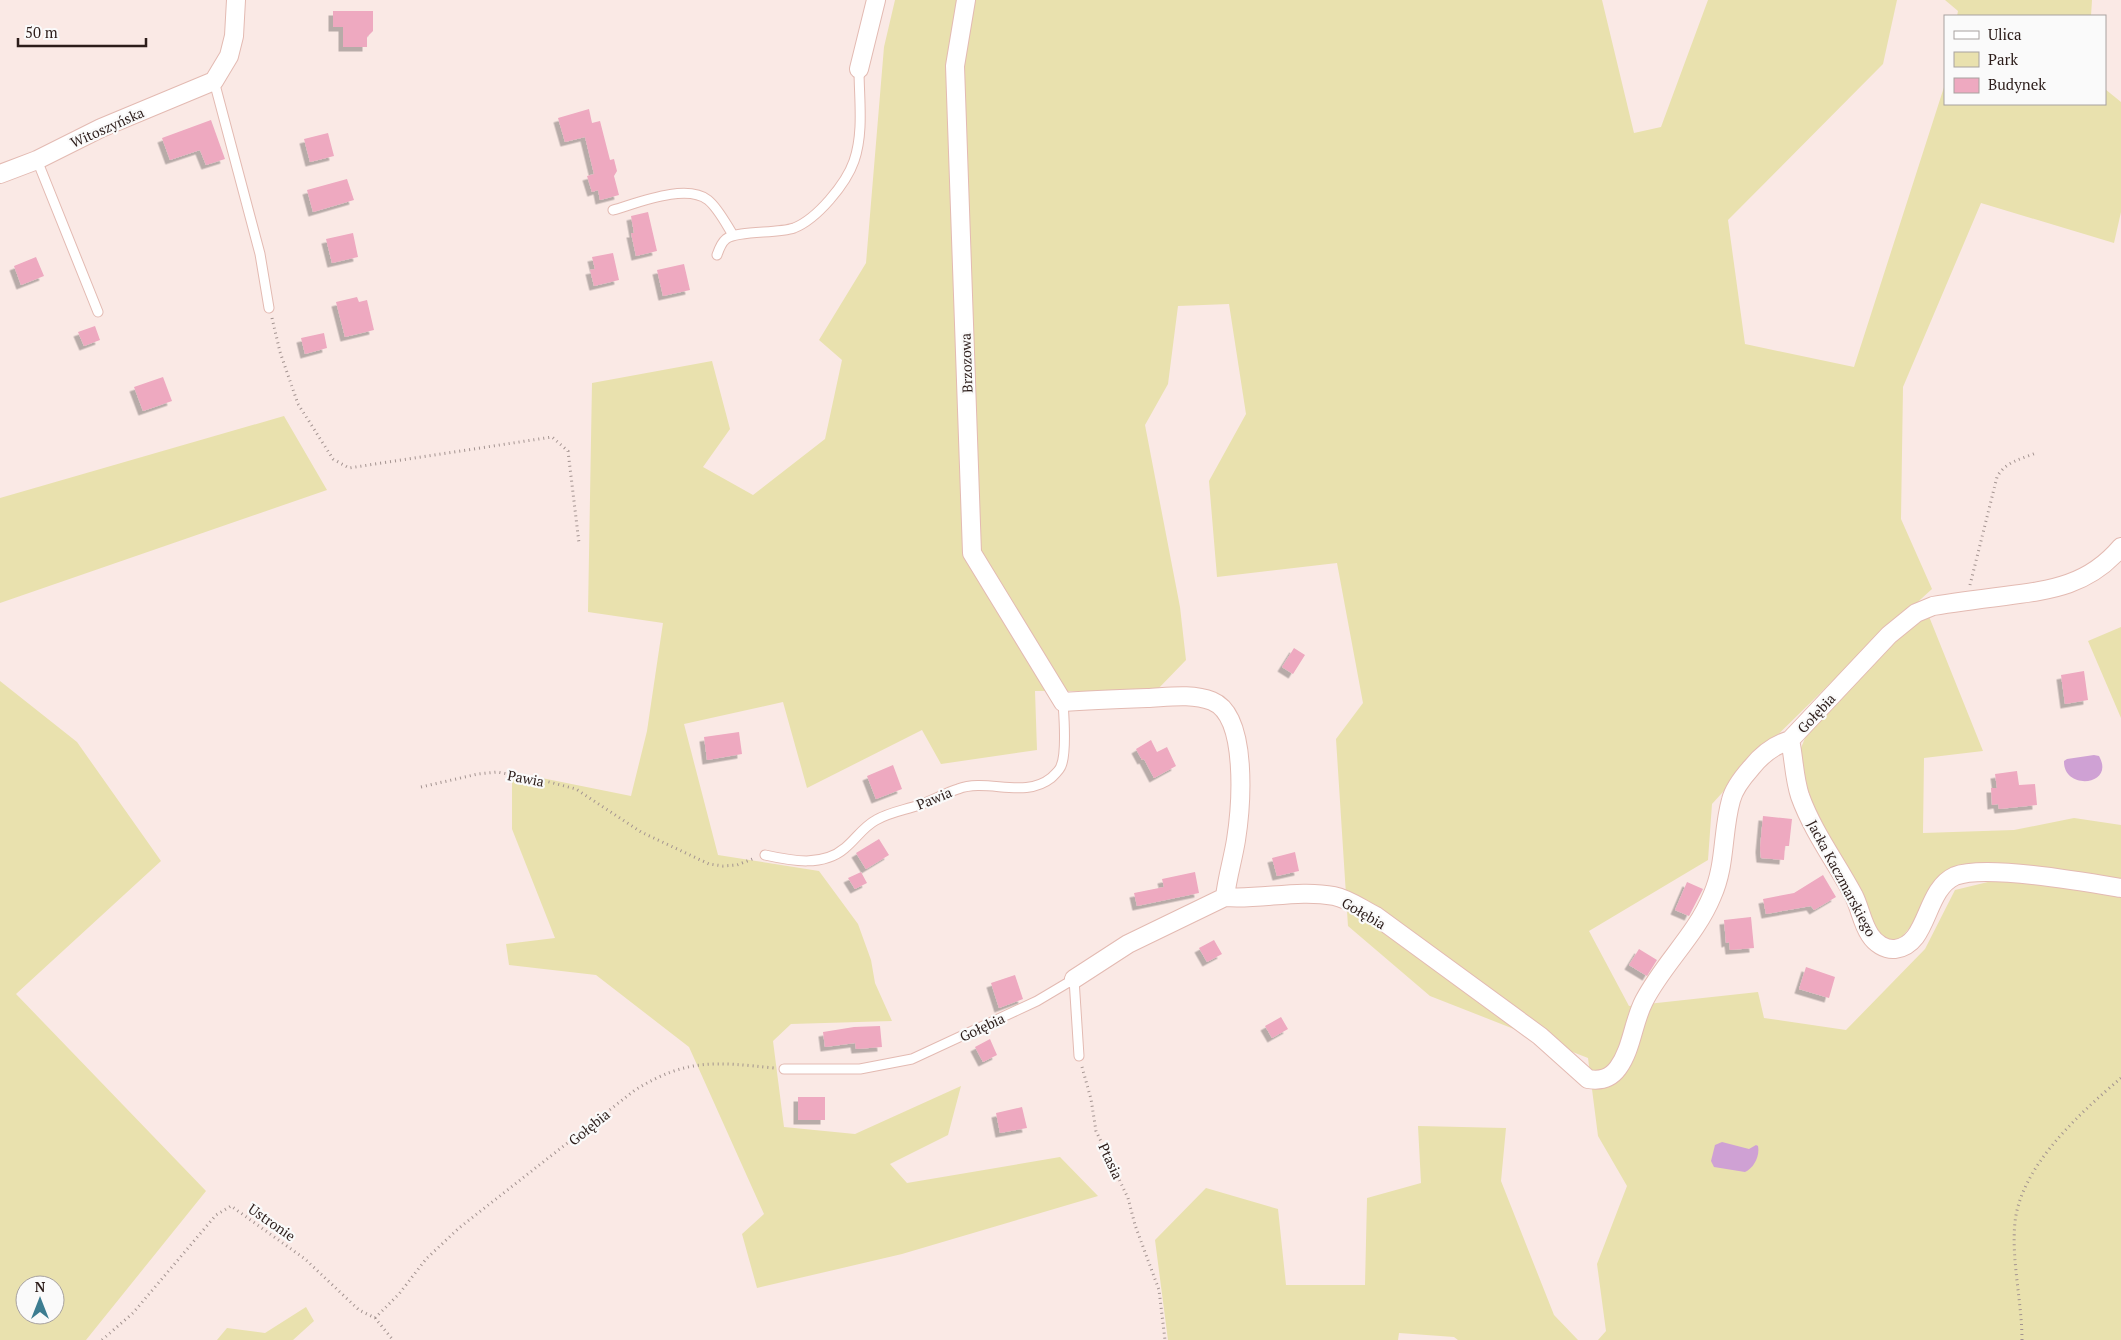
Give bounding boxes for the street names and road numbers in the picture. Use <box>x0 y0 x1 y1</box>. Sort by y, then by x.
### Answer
street label: Witoszyńska <box>67 102 147 152</box>
street label: Brzozowa <box>955 333 977 393</box>
street label: Gołębia <box>1793 689 1839 737</box>
street label: Pawia <box>506 765 546 791</box>
street label: Pawia <box>913 782 955 814</box>
street label: Jacka Kaczmarskiego <box>1803 816 1881 940</box>
street label: Gołębia <box>1339 893 1389 933</box>
street label: Gołębia <box>956 1008 1008 1046</box>
street label: Gołębia <box>564 1105 614 1149</box>
street label: Ptasia <box>1094 1140 1128 1182</box>
street label: Ustronie <box>245 1199 299 1245</box>

